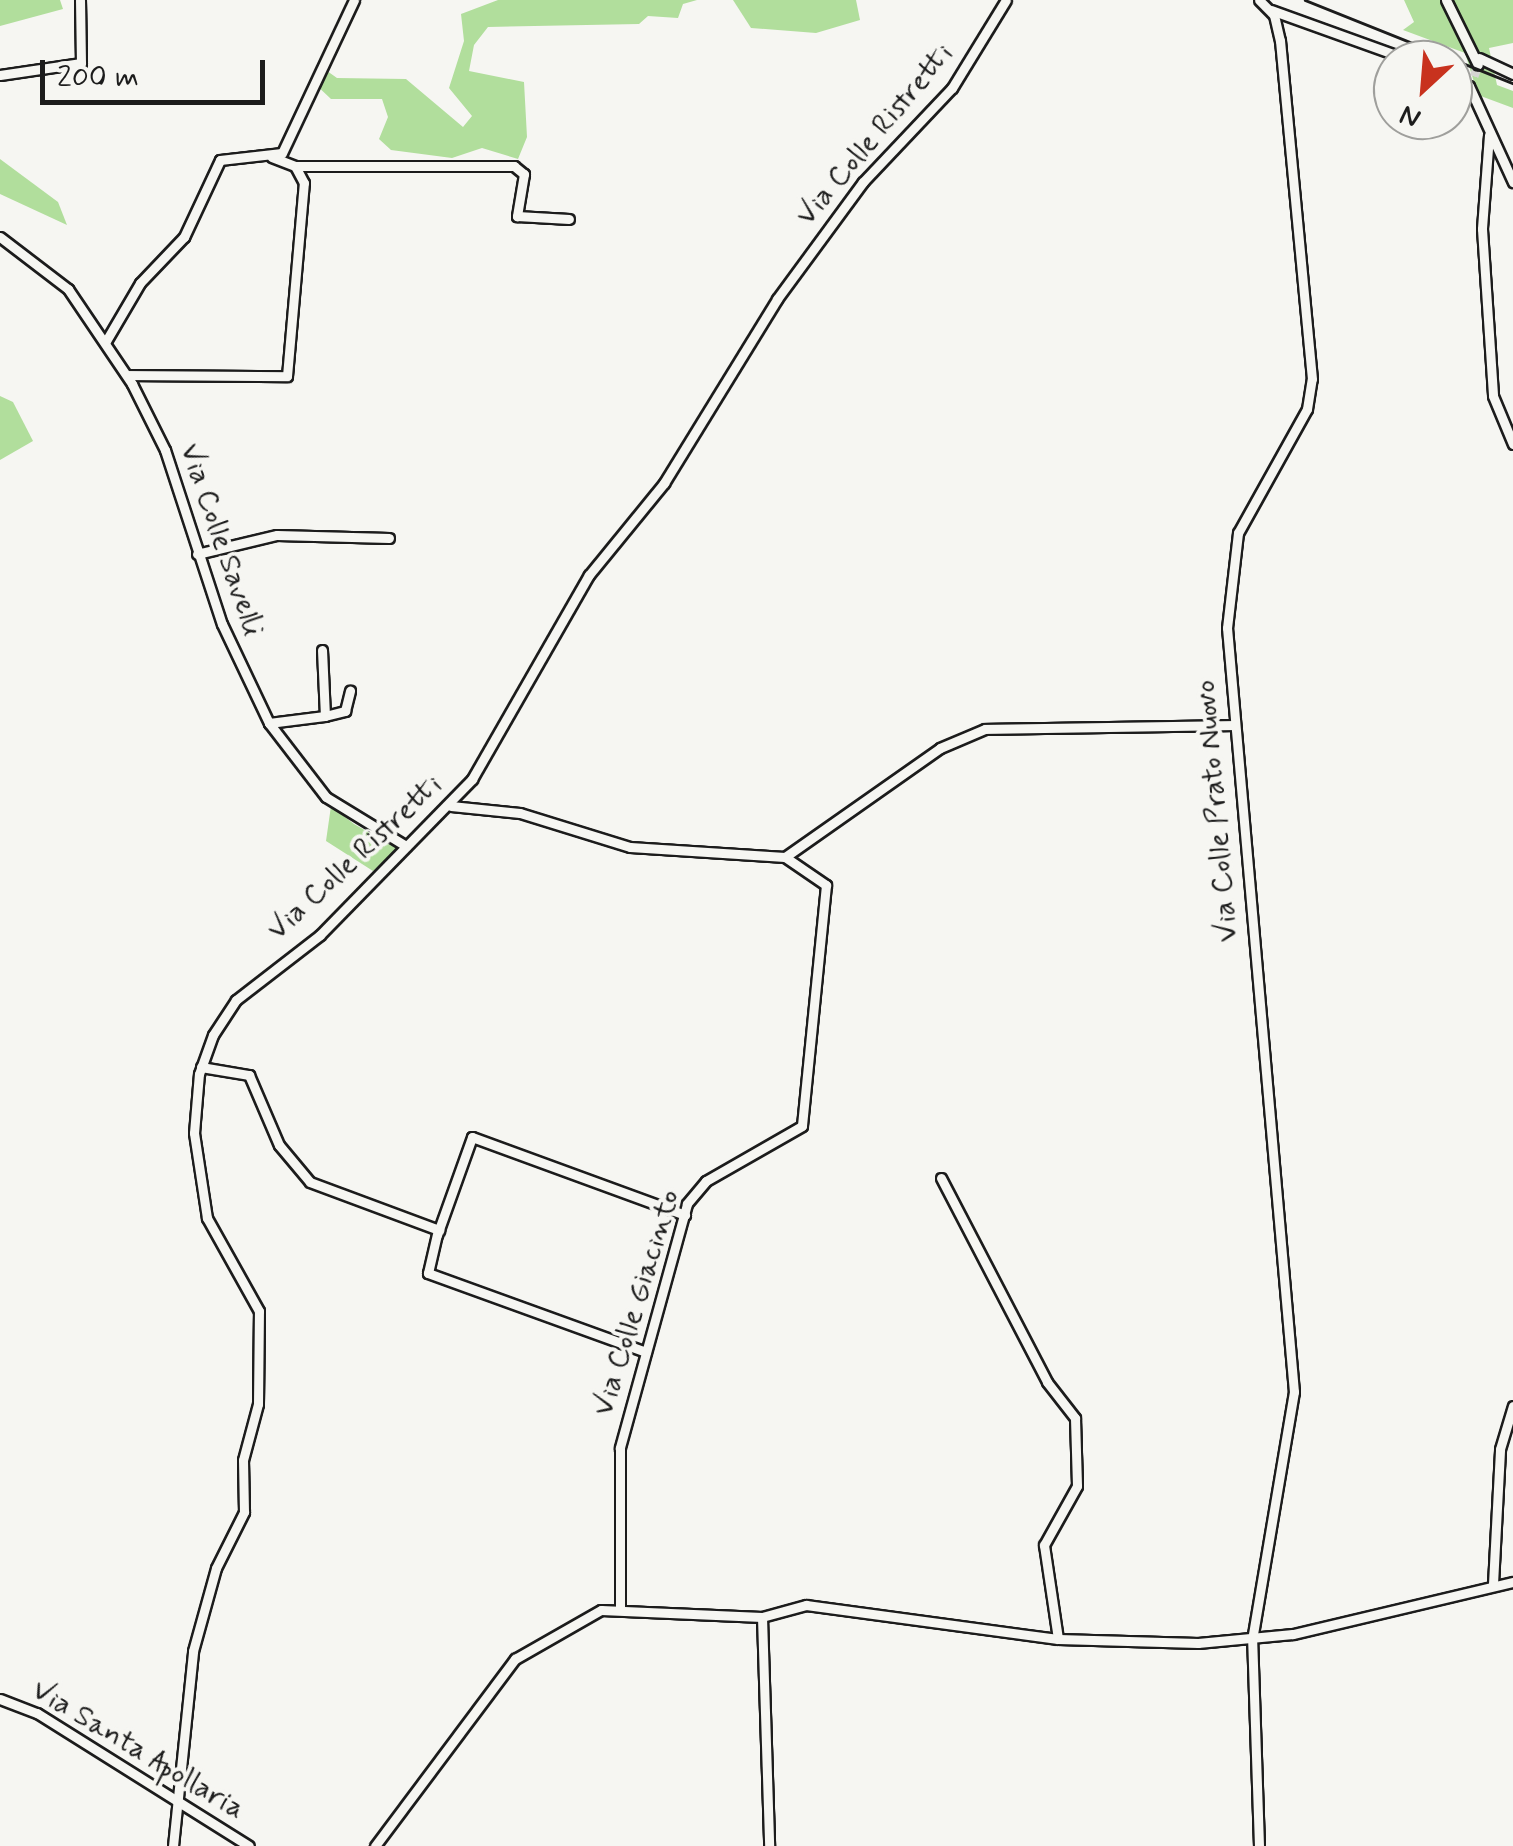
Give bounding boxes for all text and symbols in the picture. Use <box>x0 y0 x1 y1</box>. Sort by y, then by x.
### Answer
street label: Via Colle Ristretti <box>788 37 962 233</box>
scale bar <box>45 40 270 102</box>
north arrow <box>1373 40 1473 140</box>
text: 200 m <box>57 58 139 97</box>
text: N <box>1394 95 1427 136</box>
street label: Via Colle Savelli <box>171 438 271 642</box>
street label: Via Colle Prato Nuovo <box>1187 677 1247 945</box>
street label: Via Colle Ristretti <box>260 767 450 949</box>
street label: Via Colle Giacinto <box>586 1186 688 1420</box>
street label: Via Santa Apollaria <box>26 1673 250 1827</box>

